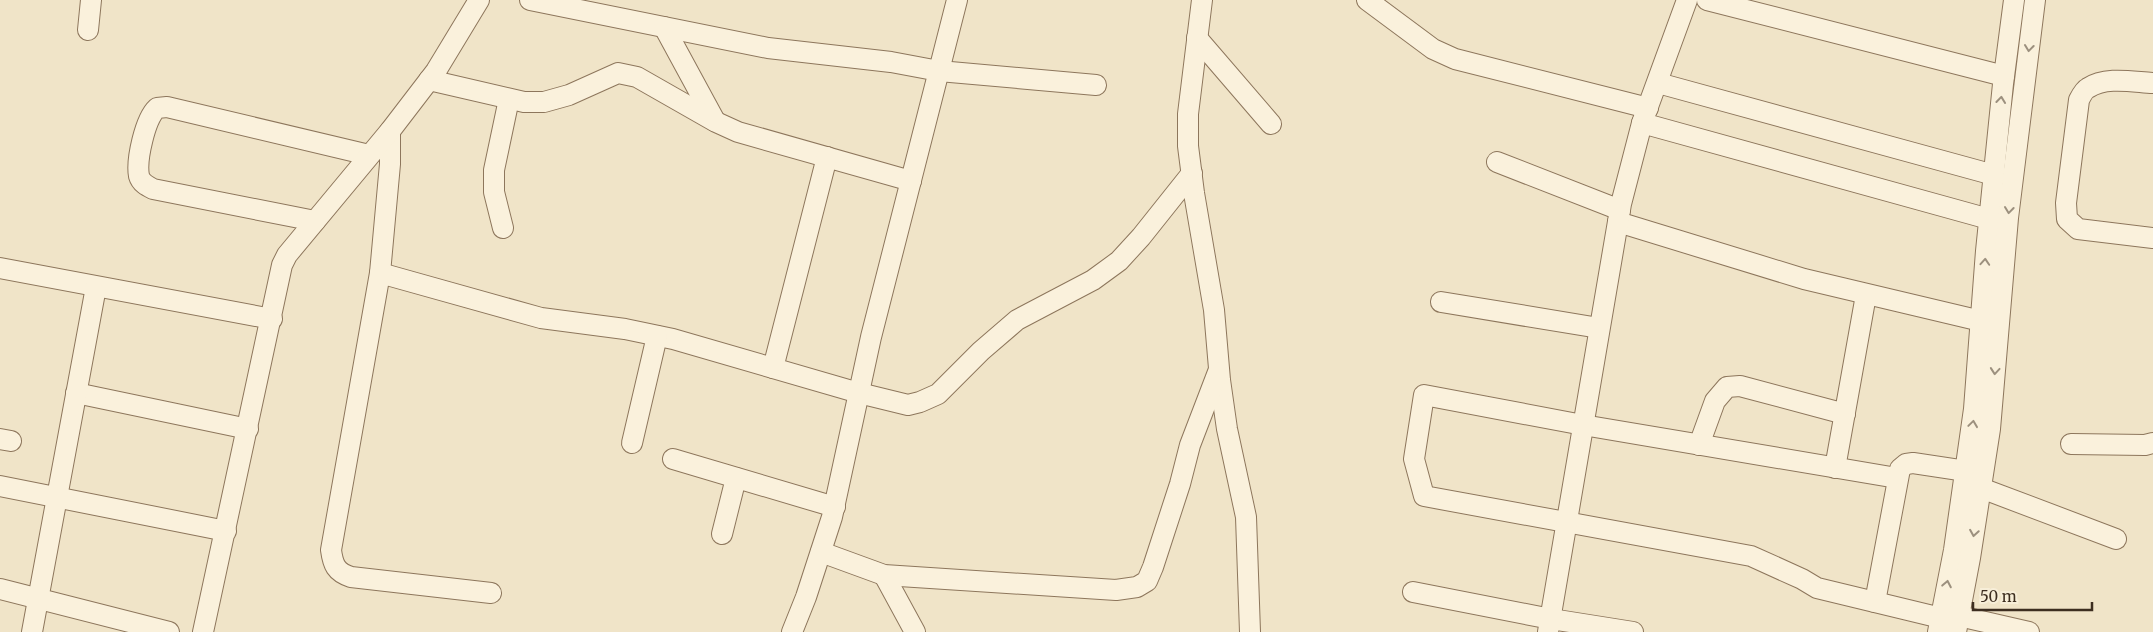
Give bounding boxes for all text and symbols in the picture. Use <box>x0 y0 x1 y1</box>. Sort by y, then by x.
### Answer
one-way arrow <box>2024 45 2035 53</box>
one-way arrow <box>1995 96 2006 104</box>
one-way arrow <box>2004 205 2014 214</box>
one-way arrow <box>1980 257 1991 265</box>
one-way arrow <box>1989 368 2000 376</box>
one-way arrow <box>1967 419 1977 428</box>
one-way arrow <box>1969 529 1980 537</box>
one-way arrow <box>1942 580 1952 589</box>
scale bar <box>1973 580 2092 612</box>
text: 50 m <box>1980 587 2017 606</box>

